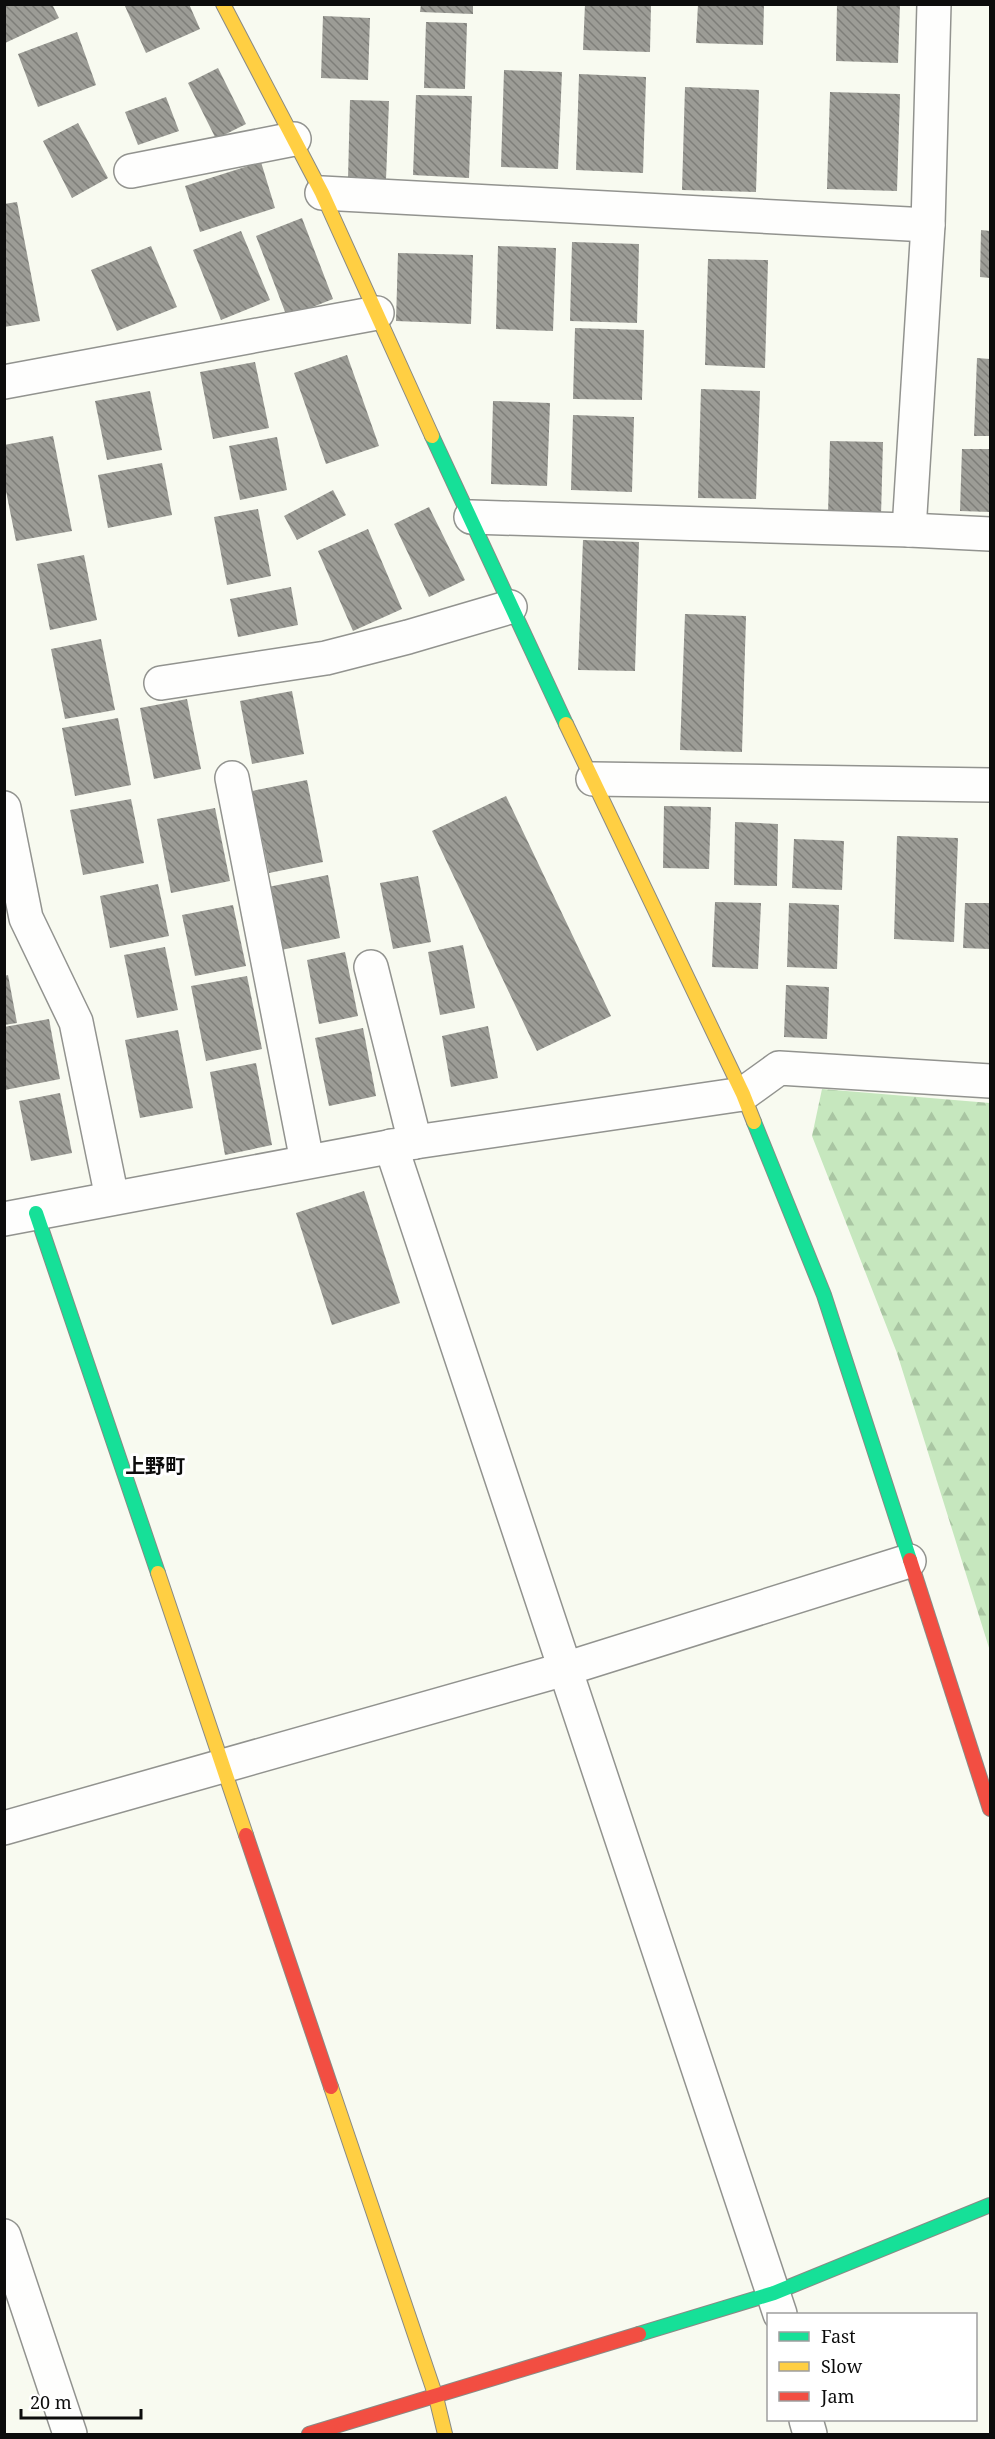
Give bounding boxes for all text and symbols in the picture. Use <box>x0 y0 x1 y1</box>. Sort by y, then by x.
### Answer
district label: 上野町 <box>125 1452 185 1479</box>
legend <box>767 2313 977 2421</box>
text: Fast <box>821 2324 856 2348</box>
text: Slow <box>821 2354 863 2378</box>
scale bar <box>21 2382 141 2420</box>
text: Jam <box>820 2384 855 2408</box>
text: 20 m <box>30 2390 72 2414</box>

